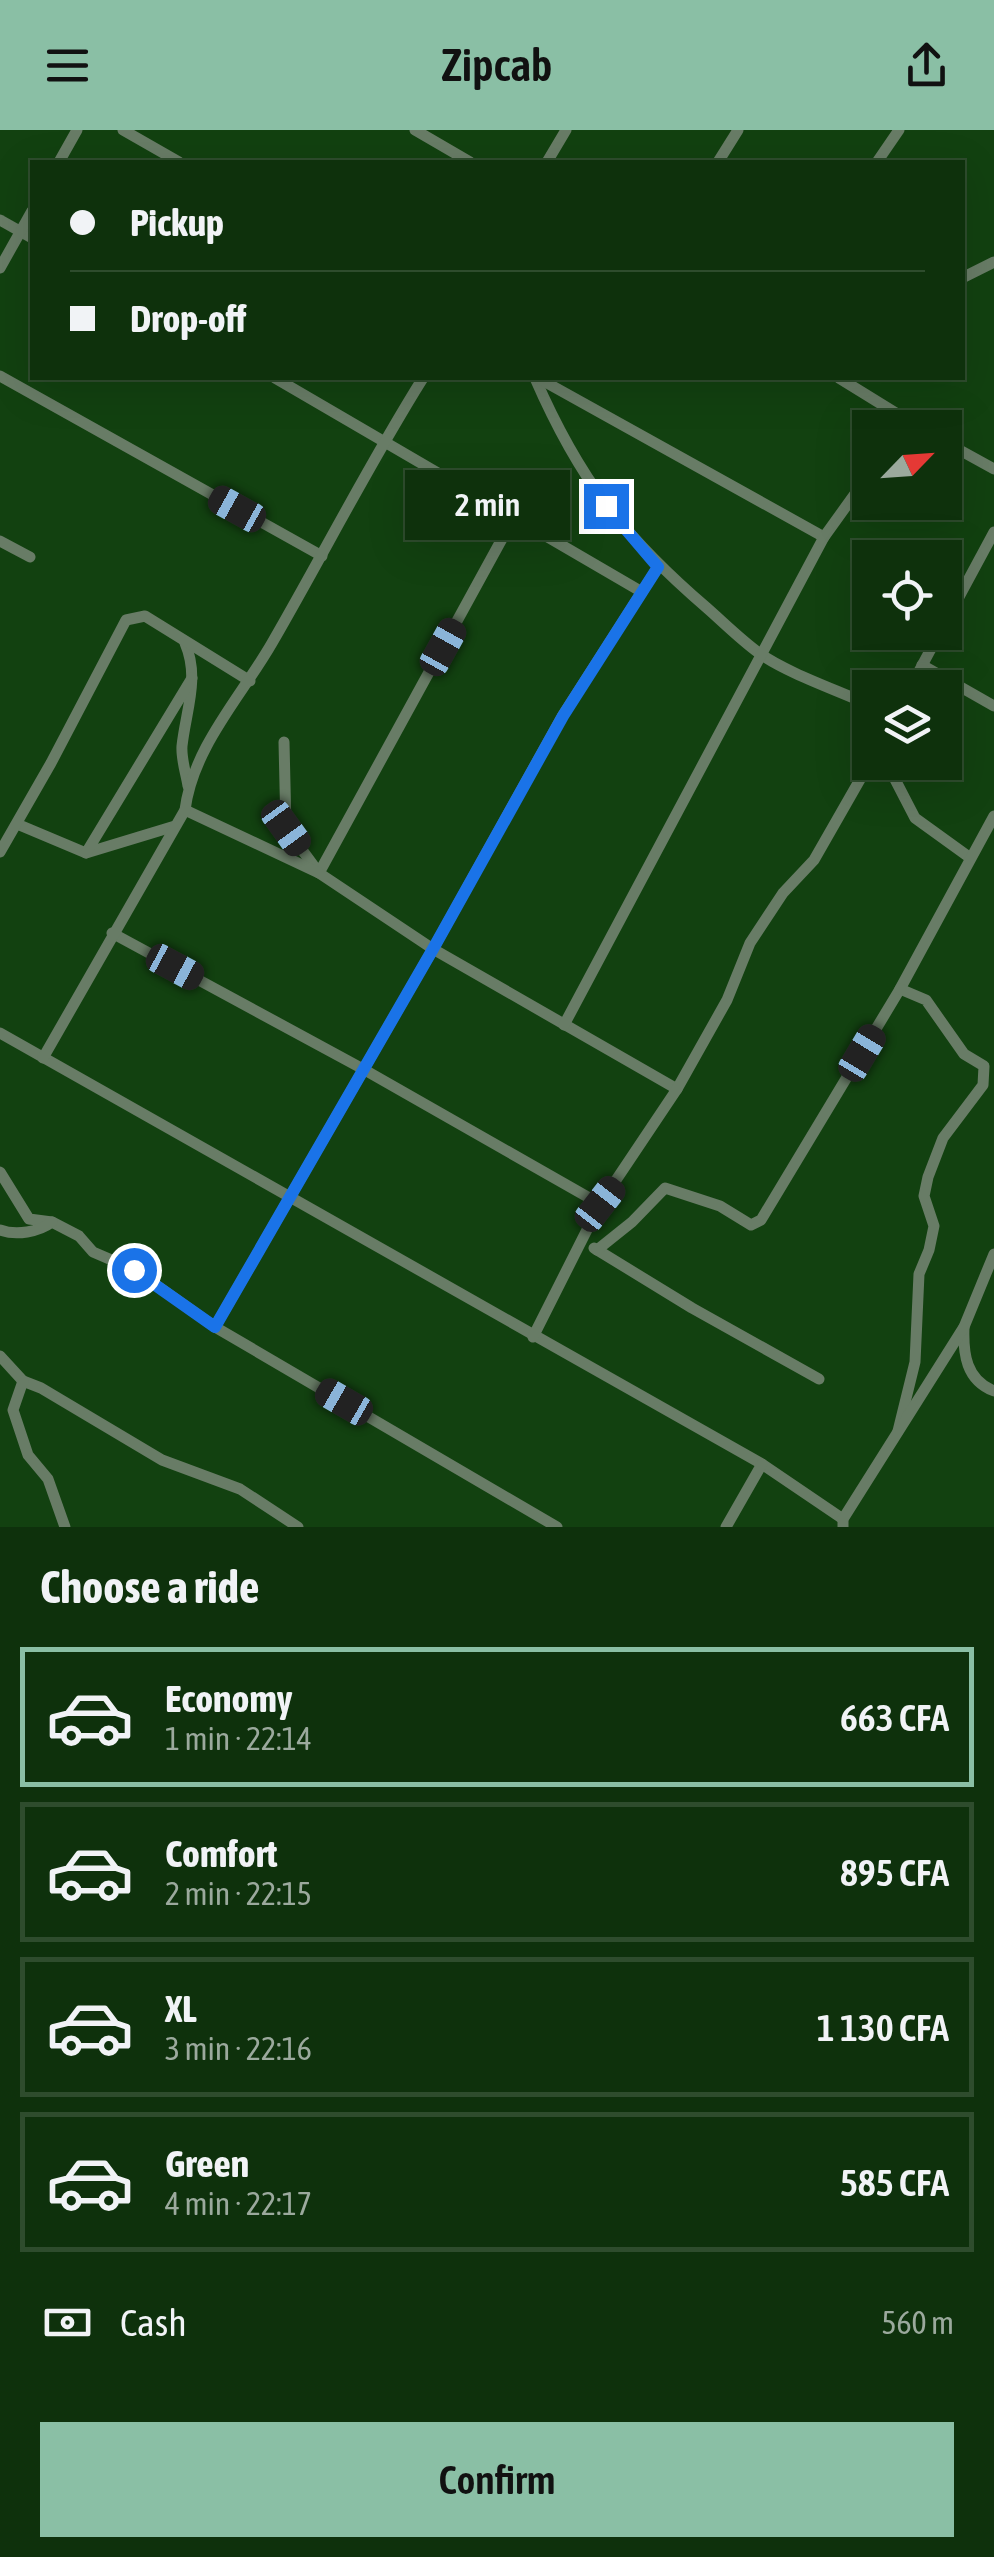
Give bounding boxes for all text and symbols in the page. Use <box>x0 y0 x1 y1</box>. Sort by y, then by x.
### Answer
icon: menu <box>40 38 95 93</box>
icon: share <box>899 38 954 93</box>
text: Zipcab <box>442 39 552 91</box>
text: Pickup <box>130 201 224 244</box>
text: Drop-off <box>130 297 246 340</box>
north arrow <box>852 410 962 520</box>
map controls <box>852 410 962 780</box>
callout: 2 min <box>406 471 571 541</box>
car <box>203 481 271 537</box>
route end <box>584 484 629 529</box>
text: 2 min <box>455 486 520 523</box>
button: locate <box>852 540 962 650</box>
car <box>415 613 471 681</box>
button: layers <box>852 670 962 780</box>
car <box>256 795 316 861</box>
car <box>141 940 209 994</box>
car <box>834 1020 890 1086</box>
car <box>570 1171 630 1237</box>
route start <box>112 1248 157 1293</box>
car <box>311 1374 377 1430</box>
text: Choose a ride <box>40 1561 259 1613</box>
icon: car <box>45 1672 135 1762</box>
text: Economy <box>165 1677 292 1720</box>
text: 663 CFA <box>840 1696 949 1739</box>
text: 1 min · 22:14 <box>165 1720 312 1757</box>
icon: car <box>45 1827 135 1917</box>
text: Comfort <box>165 1832 277 1875</box>
text: 895 CFA <box>840 1851 949 1894</box>
text: 2 min · 22:15 <box>165 1875 312 1912</box>
icon: car <box>45 1982 135 2072</box>
text: XL <box>165 1987 197 2030</box>
text: 1 130 CFA <box>817 2006 949 2049</box>
text: 3 min · 22:16 <box>165 2030 312 2067</box>
icon: car <box>45 2137 135 2227</box>
text: Green <box>165 2142 249 2185</box>
text: 585 CFA <box>840 2161 949 2204</box>
text: 4 min · 22:17 <box>165 2185 312 2222</box>
icon: cash <box>40 2295 95 2350</box>
text: Cash <box>120 2301 187 2344</box>
text: 560 m <box>881 2304 954 2341</box>
button: Confirm <box>40 2422 954 2537</box>

